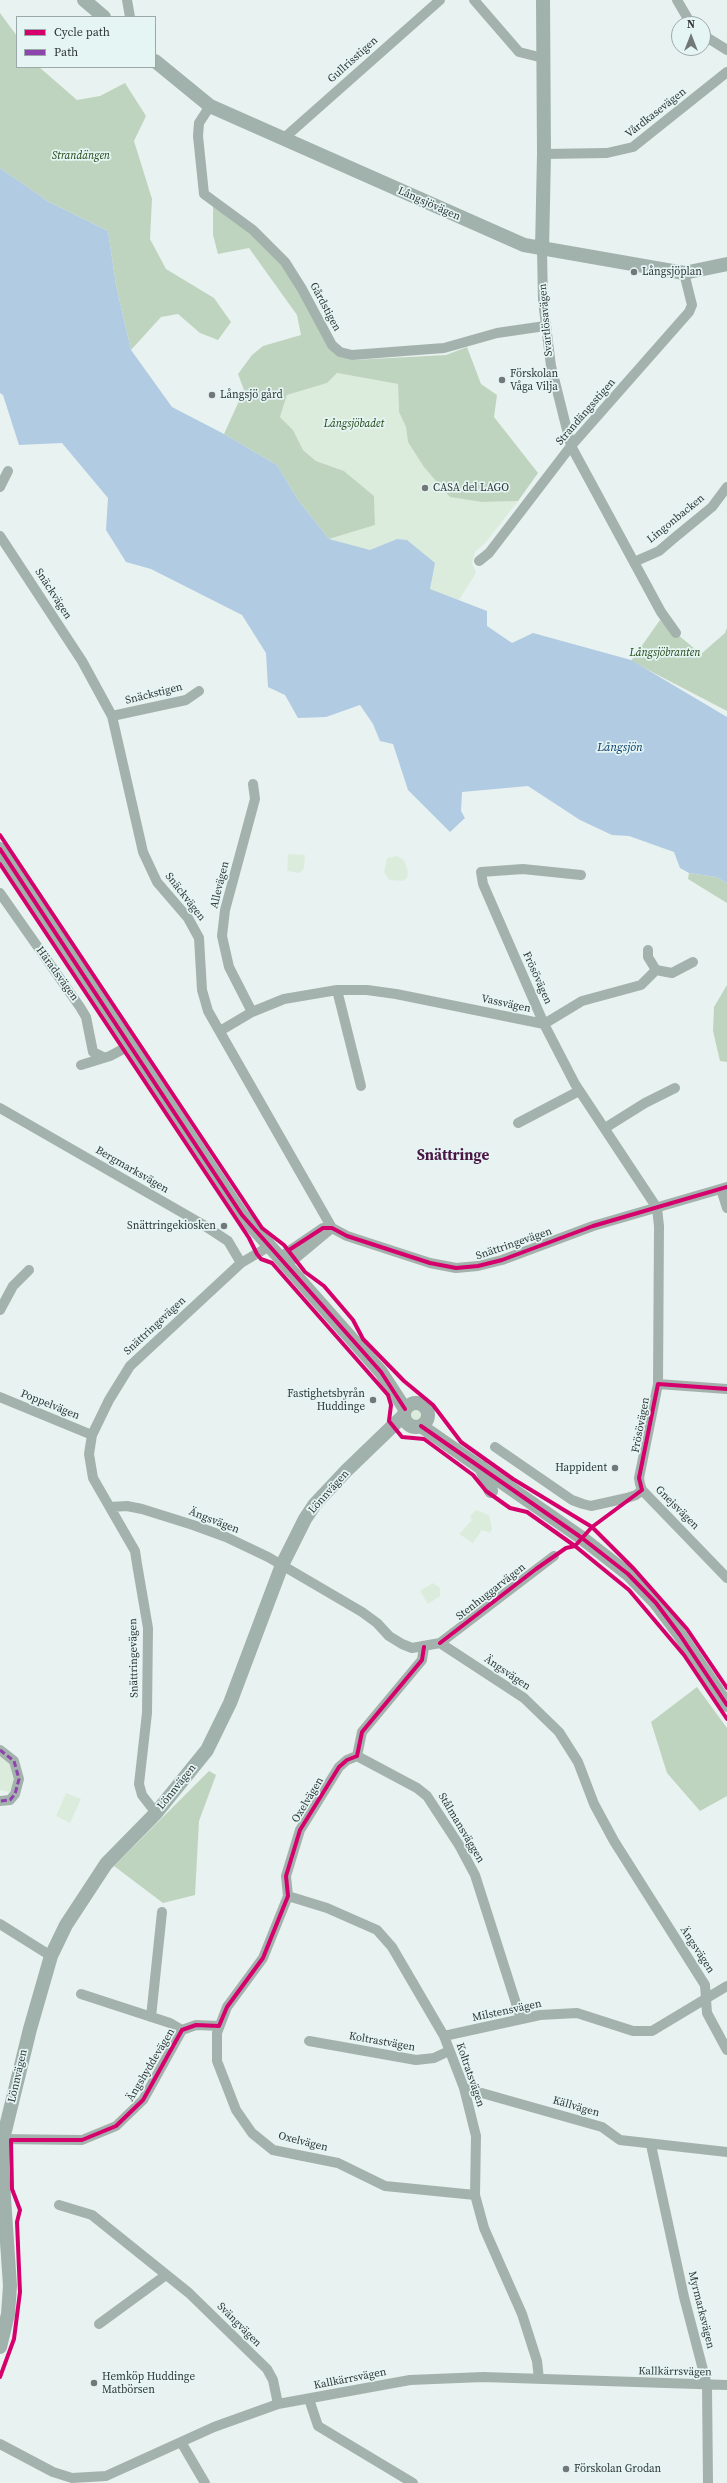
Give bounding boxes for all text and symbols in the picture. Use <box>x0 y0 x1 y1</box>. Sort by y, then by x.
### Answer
legend <box>16 16 156 68</box>
north arrow <box>671 16 711 56</box>
text: N <box>687 17 695 32</box>
text: Cycle path <box>54 24 110 40</box>
street label: Gullrisstigen <box>325 34 381 86</box>
text: Path <box>54 44 78 60</box>
street label: Vårdkasevägen <box>623 85 689 141</box>
park label: Strandängen <box>52 149 110 163</box>
street label: Långsjövägen <box>396 184 462 224</box>
place label: Långsjöplan <box>642 265 702 279</box>
marker: Långsjöplan <box>629 267 639 277</box>
street label: Gårdstigen <box>307 280 343 334</box>
street label: Svartlösavägen <box>536 283 556 357</box>
place label: Förskolan Våga Vilja <box>510 367 558 393</box>
marker: Förskolan Våga Vilja <box>497 375 507 385</box>
street label: Strandängsstigen <box>553 376 619 448</box>
place label: Långsjö gård <box>220 388 283 402</box>
marker: Långsjö gård <box>207 390 217 400</box>
park label: Långsjöbadet <box>324 417 384 431</box>
place label: CASA del LAGO <box>433 481 509 495</box>
marker: CASA del LAGO <box>420 483 430 493</box>
street label: Lingonbacken <box>645 492 707 546</box>
street label: Snäckvägen <box>32 566 74 622</box>
park label: Långsjöbranten <box>630 646 700 660</box>
street label: Snäckstigen <box>124 681 184 707</box>
water label: Långsjön <box>597 741 643 755</box>
street label: Allevägen <box>208 860 232 910</box>
street label: Snäckvägen <box>162 870 208 924</box>
street label: Häradsvägen <box>33 944 81 1004</box>
street label: Frösövägen <box>520 950 554 1006</box>
street label: Vassvägen <box>480 992 532 1016</box>
street label: Bergmarksvägen <box>93 1144 171 1196</box>
district label: Snättringe <box>417 1147 489 1165</box>
place label: Snättringekiosken <box>127 1219 216 1233</box>
marker: Snättringekiosken <box>219 1221 229 1231</box>
street label: Snättringevägen <box>474 1225 554 1263</box>
street label: Snättringevägen <box>121 1294 189 1358</box>
street label: Poppelvägen <box>19 1387 81 1423</box>
place label: Fastighetsbyrån Huddinge <box>287 1387 365 1413</box>
marker: Fastighetsbyrån Huddinge <box>368 1395 378 1405</box>
street label: Frösövägen <box>629 1396 653 1454</box>
place label: Happident <box>555 1461 607 1475</box>
marker: Happident <box>610 1463 620 1473</box>
street label: Lönnvägen <box>306 1467 352 1517</box>
street label: Gnejsvägen <box>652 1483 702 1533</box>
street label: Ängsvägen <box>187 1505 241 1537</box>
street label: Stenhuggarvägen <box>454 1561 528 1623</box>
street label: Snättringevägen <box>127 1618 141 1698</box>
street label: Ängsvägen <box>481 1653 533 1693</box>
street label: Lönnvägen <box>155 1762 199 1812</box>
street label: Oxelvägen <box>289 1775 327 1825</box>
street label: Stålmansväggen <box>435 1791 487 1865</box>
street label: Ängsvägen <box>677 1924 717 1976</box>
street label: Milstensvägen <box>471 1997 543 2025</box>
street label: Ängshyddevägen <box>124 2026 178 2104</box>
street label: Koltrastvägen <box>348 2030 416 2054</box>
street label: Koltratsvägen <box>453 2041 487 2109</box>
street label: Lönnvägen <box>5 2048 31 2104</box>
street label: Källvägen <box>551 2094 601 2120</box>
street label: Oxelvägen <box>277 2129 329 2155</box>
street label: Myrmarksvägen <box>685 2270 717 2350</box>
street label: Svängvägen <box>214 2300 264 2350</box>
street label: Kallkärrsvägen <box>313 2365 387 2393</box>
street label: Kallkärrsvägen <box>638 2365 712 2379</box>
place label: Hemköp Huddinge Matbörsen <box>102 2370 195 2396</box>
marker: Hemköp Huddinge Matbörsen <box>89 2378 99 2388</box>
place label: Förskolan Grodan <box>574 2462 661 2476</box>
marker: Förskolan Grodan <box>561 2464 571 2474</box>

